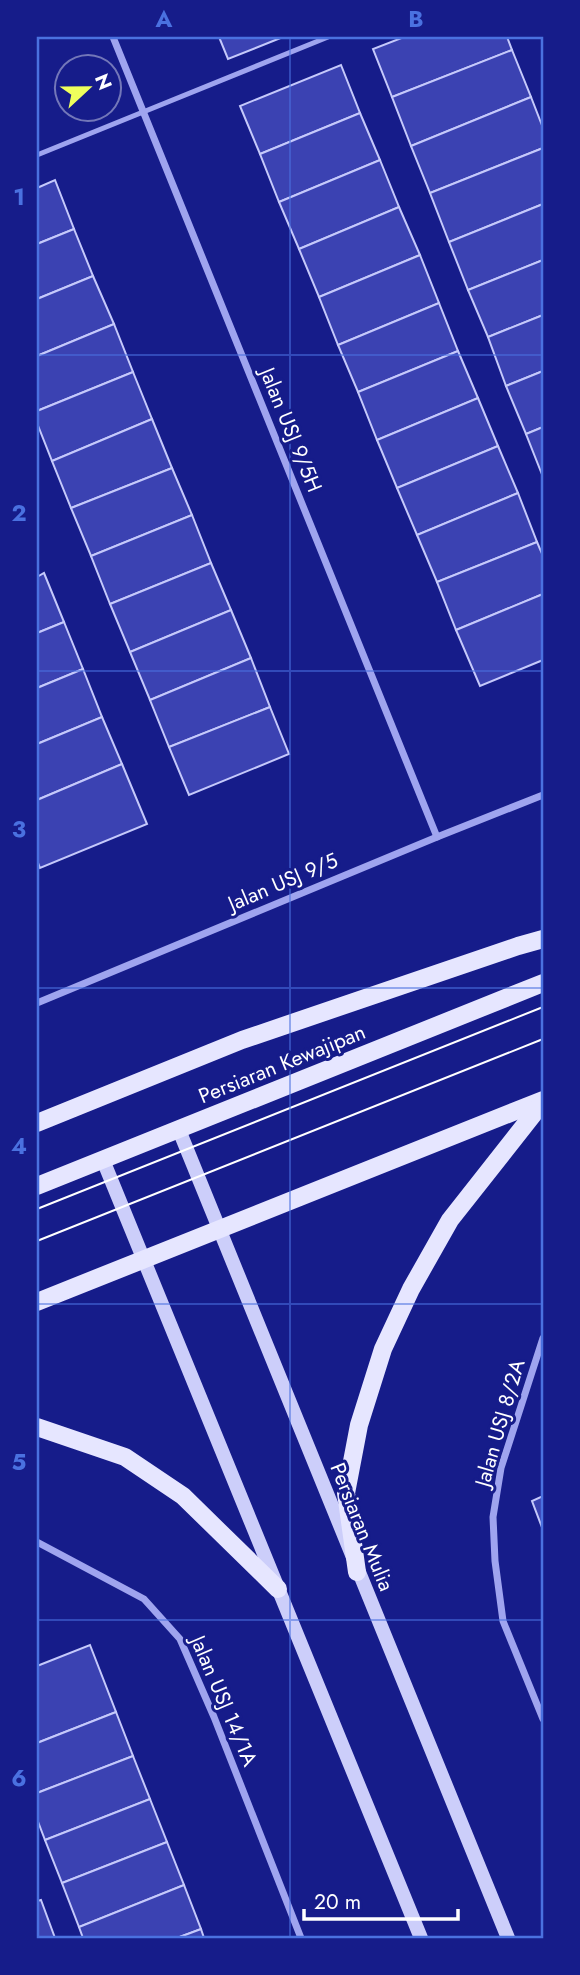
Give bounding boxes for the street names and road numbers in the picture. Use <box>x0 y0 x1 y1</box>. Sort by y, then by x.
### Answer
street label: Jalan USJ 9/5H <box>251 361 330 497</box>
street label: Jalan USJ 9/5 <box>221 845 343 920</box>
street label: Persiaran Kewajipan <box>194 1017 370 1111</box>
street label: Jalan USJ 8/2A <box>467 1356 533 1493</box>
street label: Persiaran Mulia <box>323 1458 401 1596</box>
street label: Jalan USJ 14/1A <box>182 1628 265 1771</box>

